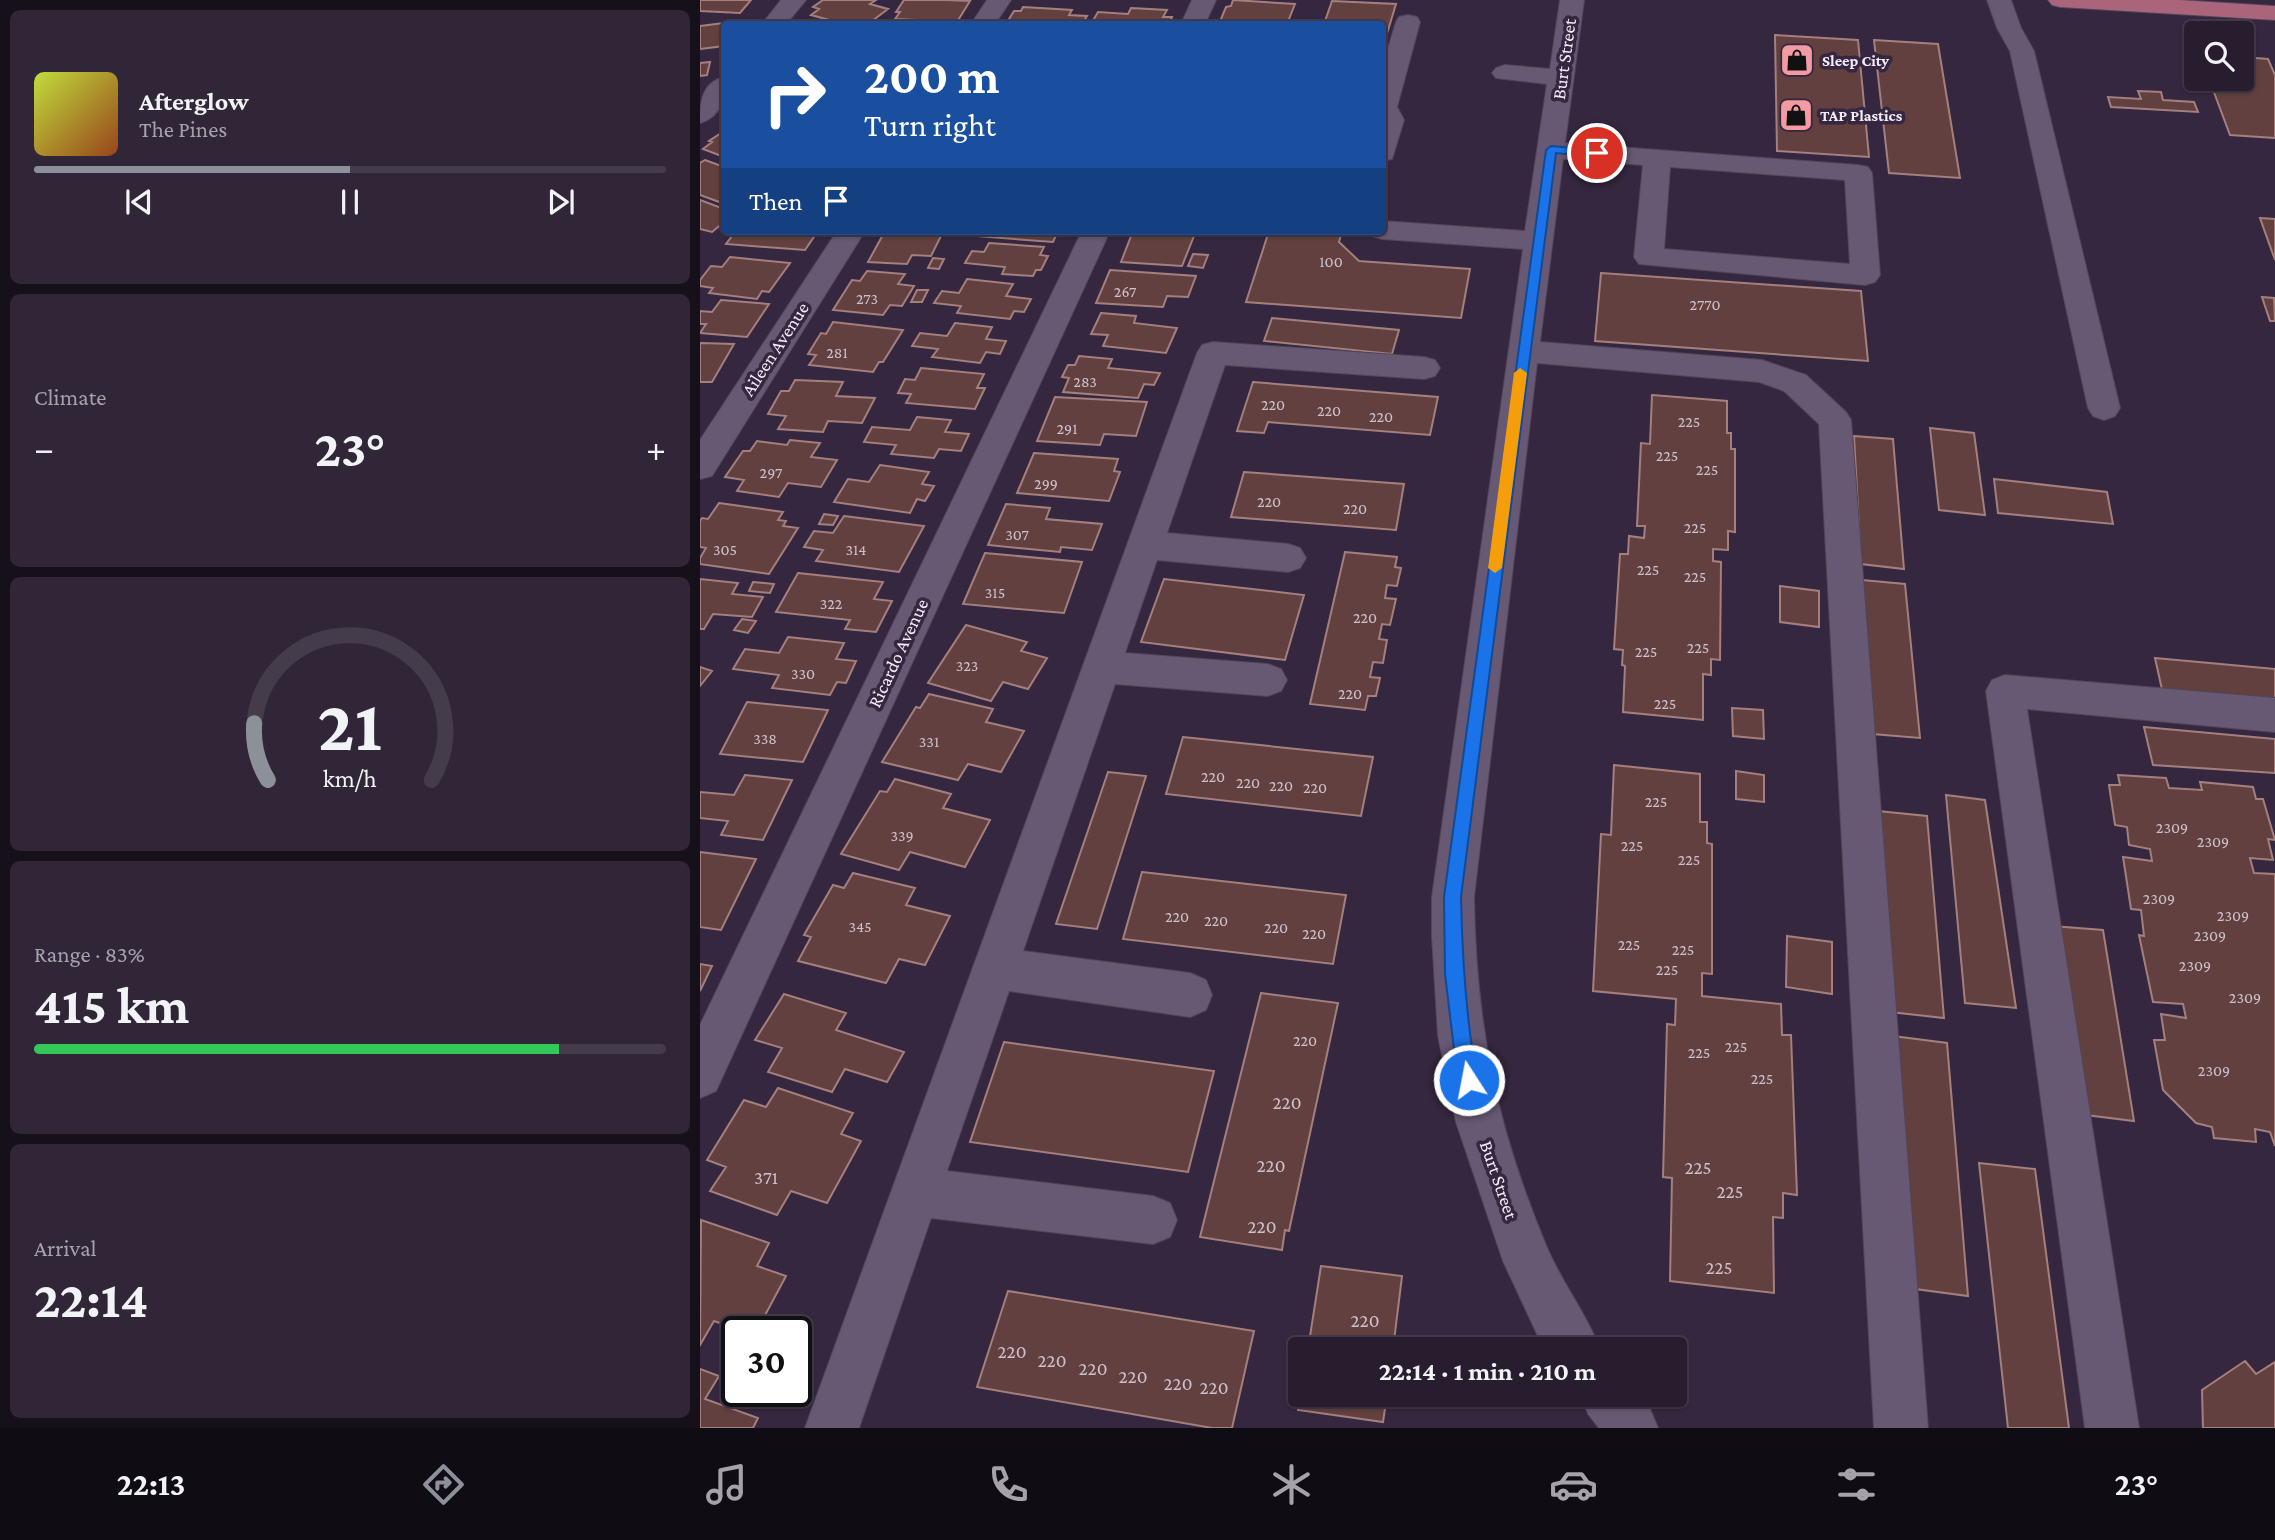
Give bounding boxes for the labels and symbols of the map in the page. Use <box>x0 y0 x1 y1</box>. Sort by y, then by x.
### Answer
street label: Burt Street <box>1548 16 1580 101</box>
shop icon: Sleep City <box>1778 41 1816 79</box>
place label: Sleep City <box>1822 52 1889 69</box>
shop icon: TAP Plastics <box>1777 96 1815 134</box>
place label: TAP Plastics <box>1820 107 1903 124</box>
pin <box>1567 123 1627 183</box>
house number: 100 <box>1319 253 1343 270</box>
house number: 267 <box>1114 283 1137 300</box>
house number: 273 <box>856 290 878 307</box>
house number: 2770 <box>1690 296 1720 313</box>
street label: Aileen Avenue <box>737 298 813 400</box>
house number: 281 <box>826 344 848 361</box>
house number: 283 <box>1073 373 1097 390</box>
house number: 220 <box>1261 396 1285 413</box>
house number: 220 <box>1317 402 1341 419</box>
house number: 220 <box>1369 408 1393 425</box>
house number: 225 <box>1678 413 1700 430</box>
house number: 291 <box>1056 420 1078 437</box>
house number: 225 <box>1656 447 1678 464</box>
house number: 225 <box>1696 461 1718 478</box>
house number: 297 <box>760 464 783 481</box>
house number: 299 <box>1034 475 1058 492</box>
house number: 220 <box>1257 493 1281 510</box>
house number: 220 <box>1343 500 1367 517</box>
house number: 225 <box>1684 519 1706 536</box>
house number: 307 <box>1005 526 1029 543</box>
house number: 305 <box>713 541 737 558</box>
house number: 314 <box>845 541 867 558</box>
house number: 225 <box>1637 561 1659 578</box>
house number: 225 <box>1684 568 1706 585</box>
house number: 315 <box>985 584 1005 601</box>
house number: 322 <box>820 595 843 612</box>
street label: Ricardo Avenue <box>864 595 932 711</box>
house number: 220 <box>1353 609 1377 626</box>
house number: 225 <box>1687 639 1709 656</box>
house number: 225 <box>1635 643 1657 660</box>
house number: 323 <box>956 657 978 674</box>
house number: 330 <box>791 665 815 682</box>
house number: 220 <box>1338 685 1362 702</box>
house number: 225 <box>1654 695 1676 712</box>
house number: 338 <box>753 730 777 747</box>
house number: 331 <box>919 733 939 750</box>
house number: 220 <box>1201 768 1225 785</box>
house number: 220 <box>1236 774 1260 791</box>
house number: 220 <box>1269 777 1293 794</box>
house number: 220 <box>1303 779 1327 796</box>
house number: 225 <box>1645 793 1667 810</box>
house number: 2309 <box>2156 819 2188 836</box>
house number: 339 <box>890 827 914 844</box>
house number: 2309 <box>2197 833 2229 850</box>
house number: 225 <box>1621 837 1643 854</box>
house number: 225 <box>1678 851 1700 868</box>
house number: 2309 <box>2143 890 2175 907</box>
house number: 2309 <box>2217 907 2249 924</box>
house number: 220 <box>1165 908 1189 925</box>
house number: 220 <box>1204 912 1228 929</box>
house number: 345 <box>848 918 872 935</box>
house number: 220 <box>1264 919 1288 936</box>
house number: 220 <box>1302 925 1326 942</box>
house number: 2309 <box>2194 927 2226 944</box>
house number: 225 <box>1618 936 1640 953</box>
house number: 225 <box>1672 941 1694 958</box>
house number: 2309 <box>2179 957 2211 974</box>
house number: 225 <box>1656 961 1678 978</box>
house number: 2309 <box>2229 989 2261 1006</box>
house number: 220 <box>1293 1032 1317 1049</box>
house number: 225 <box>1725 1038 1747 1055</box>
position arrow <box>1432 1043 1506 1117</box>
house number: 225 <box>1688 1044 1710 1061</box>
house number: 2309 <box>2198 1062 2230 1079</box>
house number: 225 <box>1751 1070 1773 1087</box>
house number: 220 <box>1273 1092 1301 1113</box>
street label: Burt Street <box>1476 1138 1522 1223</box>
house number: 220 <box>1257 1155 1285 1176</box>
house number: 225 <box>1685 1157 1711 1178</box>
house number: 371 <box>754 1167 778 1188</box>
house number: 225 <box>1717 1181 1743 1202</box>
house number: 220 <box>1248 1216 1276 1237</box>
house number: 225 <box>1706 1257 1732 1278</box>
house number: 220 <box>1351 1310 1379 1331</box>
speed limit sign: 30 <box>721 1316 812 1407</box>
house number: 220 <box>998 1341 1026 1362</box>
house number: 220 <box>1038 1350 1066 1371</box>
house number: 220 <box>1079 1358 1107 1379</box>
house number: 220 <box>1119 1366 1147 1387</box>
house number: 220 <box>1164 1373 1192 1394</box>
house number: 220 <box>1200 1377 1228 1398</box>

